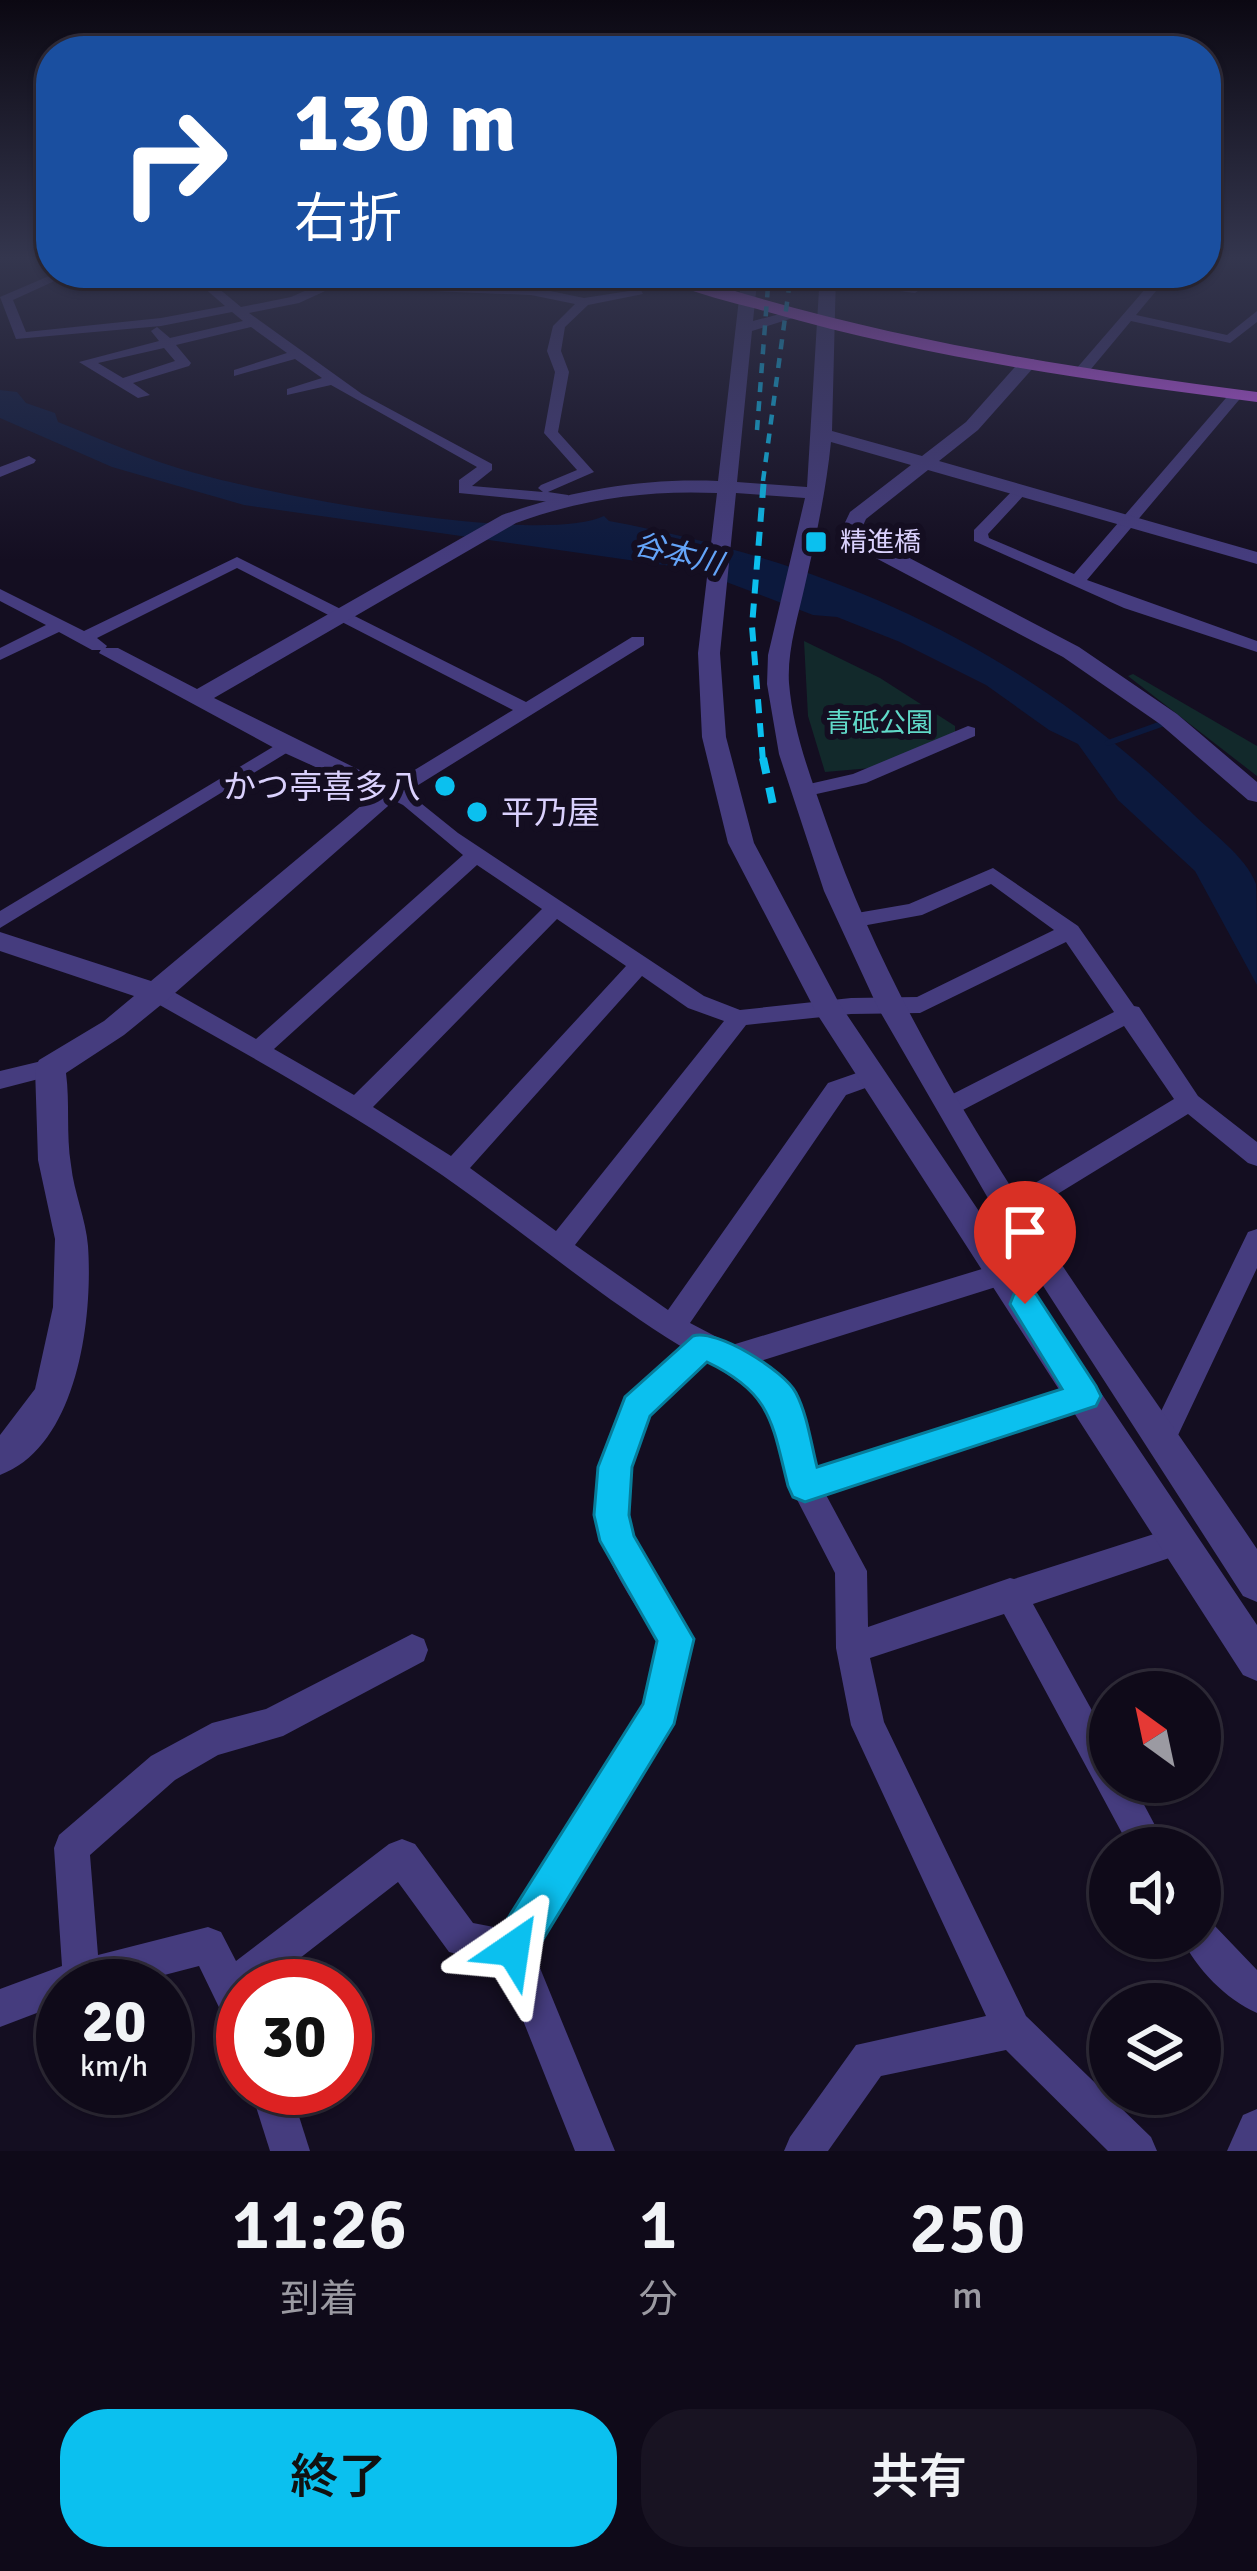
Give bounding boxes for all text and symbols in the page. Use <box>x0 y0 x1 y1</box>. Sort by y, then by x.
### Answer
text: 130 m <box>294 71 516 175</box>
icon: right <box>96 84 252 240</box>
text: 右折 <box>294 186 402 253</box>
water label: 谷本川 <box>630 526 729 584</box>
place label: 精進橋 <box>840 526 921 559</box>
marker: 精進橋 <box>803 529 829 555</box>
park label: 青砥公園 <box>825 707 933 740</box>
place label: かつ亭喜多八 <box>223 767 421 808</box>
marker: かつ亭喜多八 <box>432 773 458 799</box>
place label: 平乃屋 <box>501 793 600 834</box>
marker: 平乃屋 <box>464 799 490 825</box>
pin <box>974 1181 1076 1304</box>
icon: arrive <box>992 1199 1058 1265</box>
north arrow <box>1089 1671 1221 1803</box>
map controls <box>1089 1671 1221 2115</box>
button: sound <box>1089 1827 1221 1959</box>
position arrow <box>450 1886 576 2012</box>
speed limit sign: 30 <box>216 1959 372 2115</box>
button: layers <box>1089 1983 1221 2115</box>
text: 20 <box>82 1985 146 2059</box>
text: km/h <box>80 2048 148 2085</box>
text: 11:26 <box>231 2180 407 2269</box>
text: 1 <box>639 2180 678 2269</box>
text: 250 <box>909 2184 1026 2273</box>
text: m <box>952 2271 983 2319</box>
text: 到着 <box>280 2275 358 2323</box>
text: 分 <box>639 2275 678 2323</box>
button: 終了 <box>60 2409 617 2547</box>
button: 共有 <box>641 2409 1197 2547</box>

